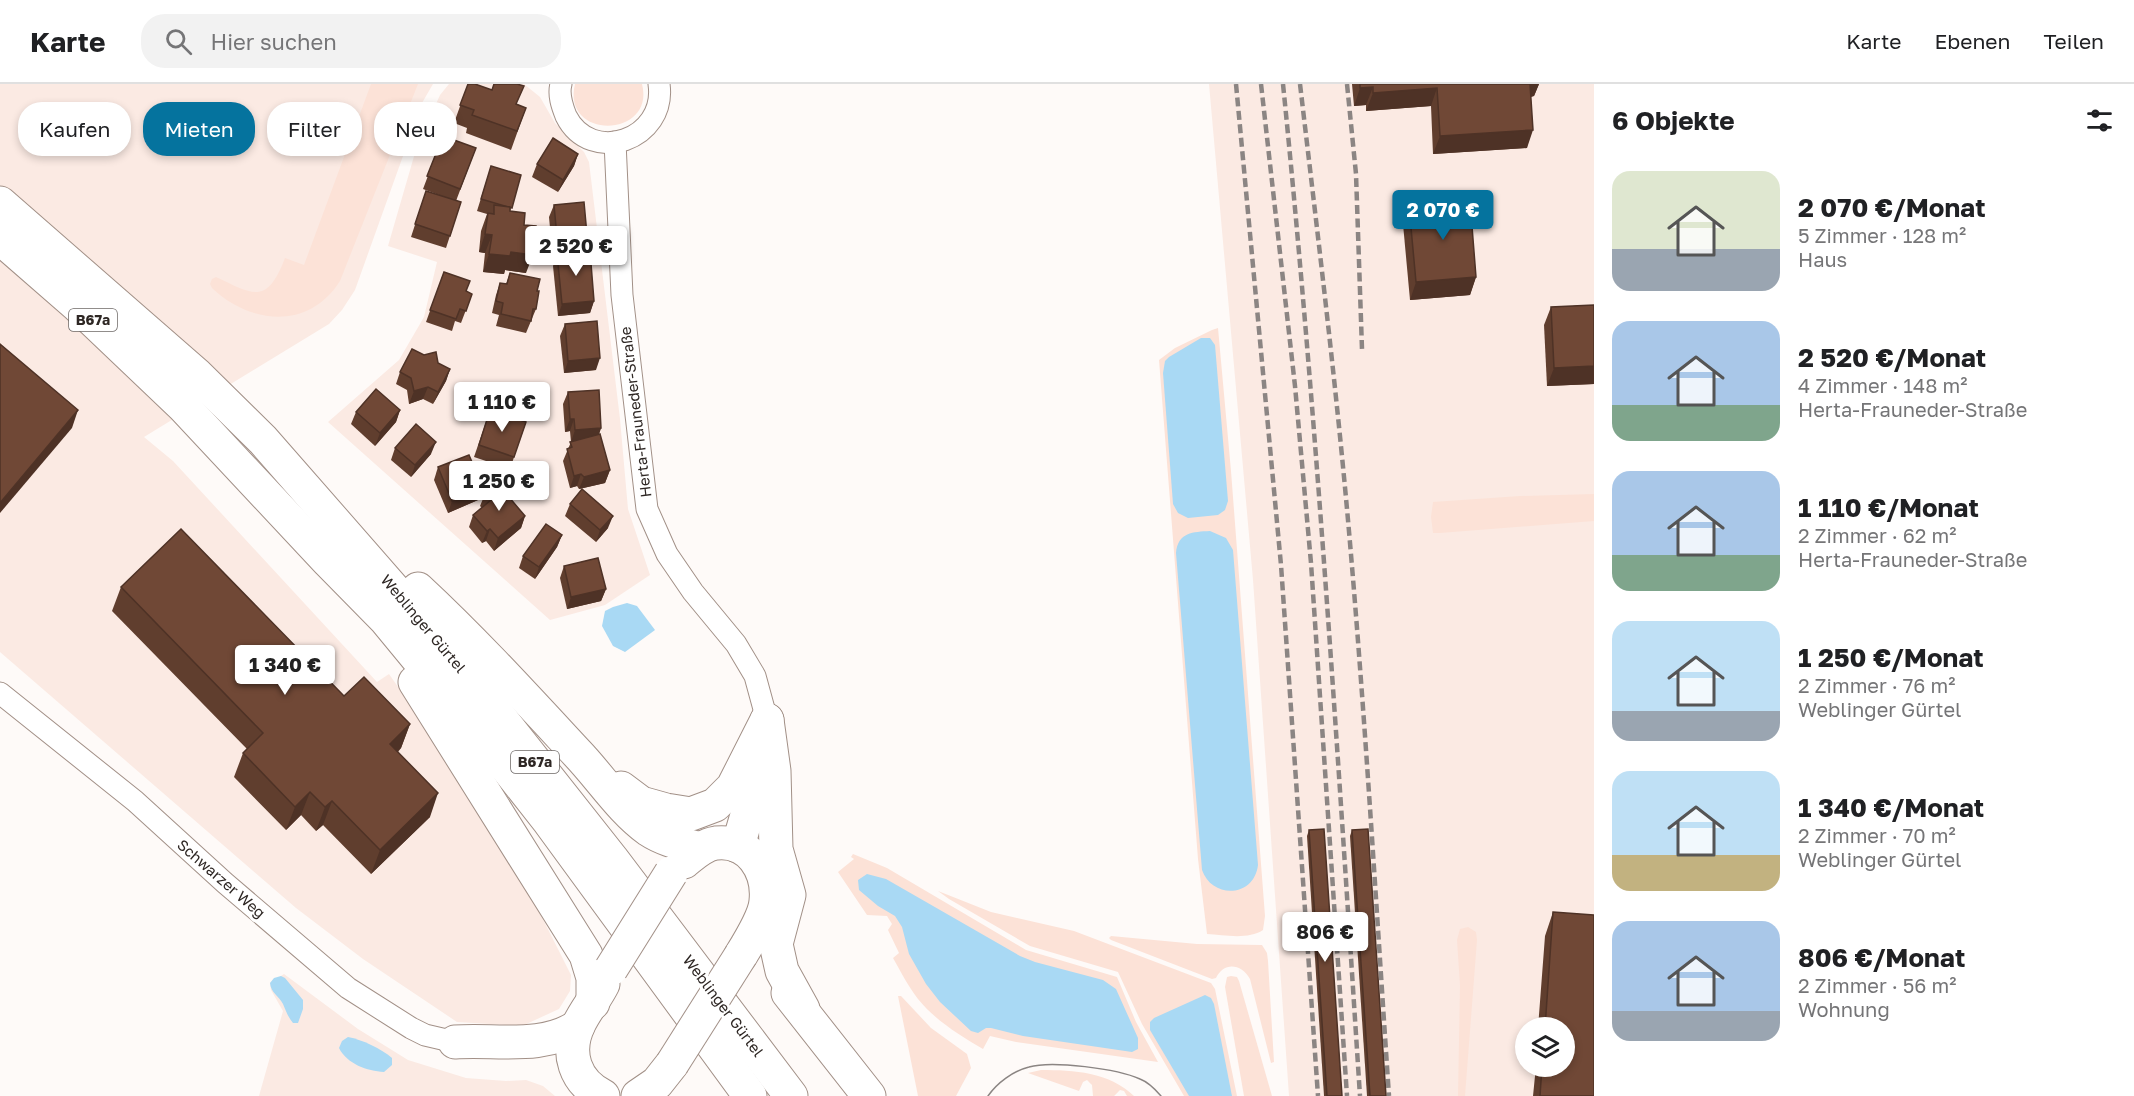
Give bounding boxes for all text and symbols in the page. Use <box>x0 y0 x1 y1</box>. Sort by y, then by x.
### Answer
search box <box>141 14 561 68</box>
text: Karte <box>30 25 105 58</box>
icon: search <box>162 25 195 58</box>
text: Hier suchen <box>210 28 337 55</box>
text: Karte <box>1846 28 1902 54</box>
text: Ebenen <box>1935 28 2010 54</box>
text: Teilen <box>2043 28 2104 54</box>
chip: Kaufen <box>18 102 131 156</box>
chip: Mieten <box>143 102 255 156</box>
chip: Filter <box>267 102 362 156</box>
chip: Neu <box>374 102 457 156</box>
icon: filters <box>2083 104 2116 137</box>
text: 6 Objekte <box>1612 105 1735 136</box>
pin: 2 070 € <box>1388 190 1498 241</box>
text: 2 070 €/Monat <box>1798 192 1986 223</box>
icon: home <box>1660 195 1732 267</box>
text: 2 070 € <box>1406 197 1480 221</box>
text: 5 Zimmer · 128 m² <box>1798 223 1966 247</box>
pin: 2 520 € <box>521 226 631 277</box>
text: 2 520 € <box>539 233 613 257</box>
text: Haus <box>1798 247 1847 271</box>
road number: B67a <box>69 309 117 331</box>
street label: Herta-Frauneder-Straße <box>616 325 654 499</box>
text: 2 520 €/Monat <box>1798 342 1986 373</box>
icon: home <box>1660 345 1732 417</box>
text: 4 Zimmer · 148 m² <box>1798 373 1967 397</box>
pin: 1 110 € <box>447 382 557 433</box>
text: 1 110 € <box>468 389 536 413</box>
text: Herta-Frauneder-Straße <box>1798 397 2027 421</box>
pin: 1 250 € <box>444 461 554 512</box>
text: 1 250 € <box>463 468 535 492</box>
text: 1 110 €/Monat <box>1798 492 1979 523</box>
icon: home <box>1660 495 1732 567</box>
text: 2 Zimmer · 62 m² <box>1798 523 1956 547</box>
text: Herta-Frauneder-Straße <box>1798 547 2027 571</box>
street label: Weblinger Gürtel <box>377 571 470 676</box>
text: 1 250 €/Monat <box>1798 642 1984 673</box>
pin: 1 340 € <box>230 645 340 696</box>
icon: home <box>1660 645 1732 717</box>
text: 1 340 € <box>249 652 321 676</box>
text: 2 Zimmer · 76 m² <box>1798 673 1955 697</box>
text: Weblinger Gürtel <box>1798 697 1961 721</box>
road number: B67a <box>511 751 559 773</box>
text: 1 340 €/Monat <box>1798 792 1984 823</box>
icon: home <box>1660 795 1732 867</box>
text: 2 Zimmer · 70 m² <box>1798 823 1956 847</box>
street label: Schwarzer Weg <box>174 835 269 921</box>
text: Weblinger Gürtel <box>1798 847 1961 871</box>
pin: 806 € <box>1283 912 1367 963</box>
text: 806 € <box>1296 919 1354 943</box>
text: 806 €/Monat <box>1798 942 1965 973</box>
icon: home <box>1660 945 1732 1017</box>
street label: Weblinger Gürtel <box>680 951 768 1060</box>
text: 2 Zimmer · 56 m² <box>1798 973 1956 997</box>
text: Wohnung <box>1798 997 1890 1021</box>
map controls <box>1515 1017 1575 1077</box>
button: layers <box>1515 1017 1575 1077</box>

